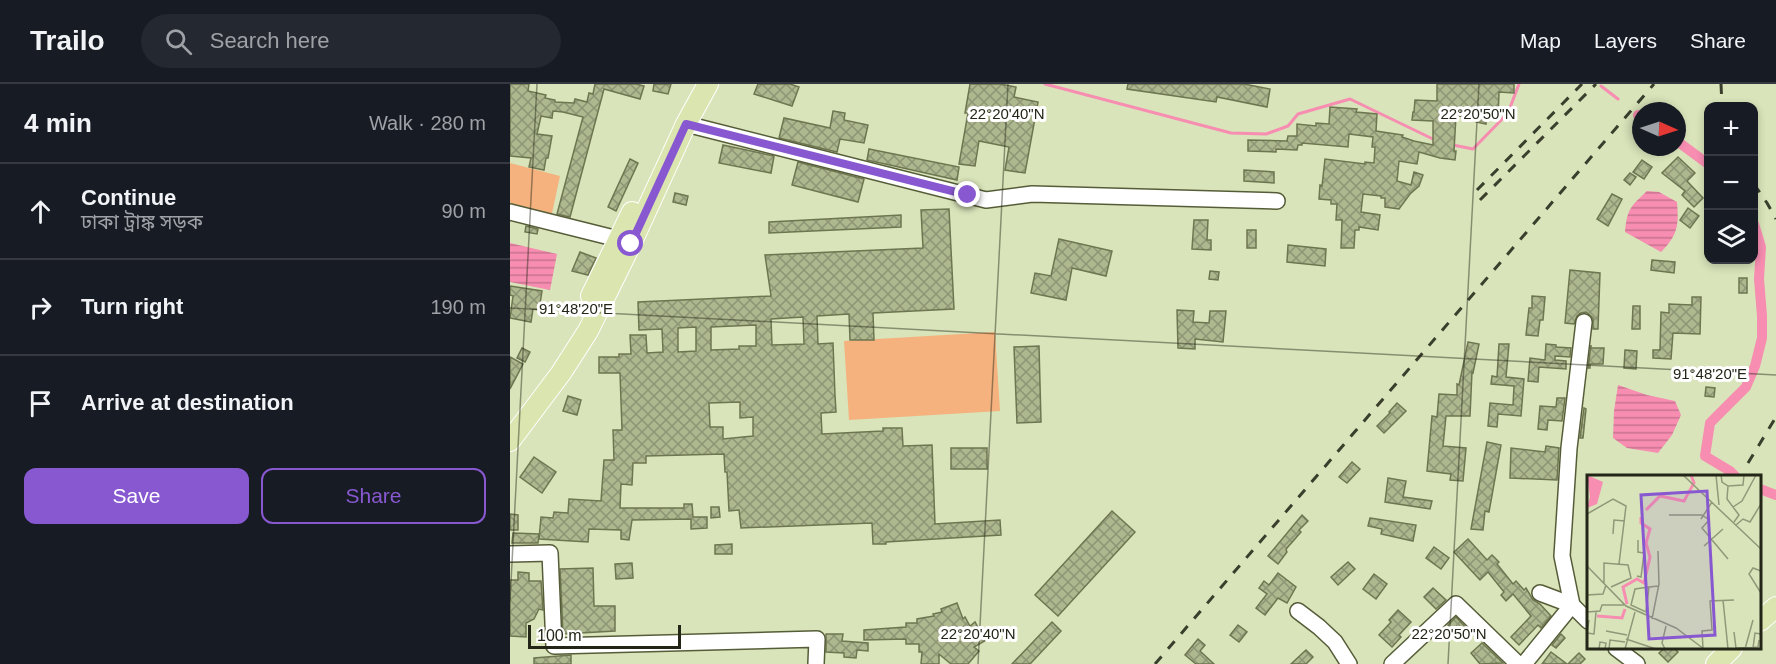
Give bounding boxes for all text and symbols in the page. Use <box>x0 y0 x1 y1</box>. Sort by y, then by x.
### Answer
search box <box>141 14 561 68</box>
text: Trailo <box>30 25 105 56</box>
icon: search <box>162 25 195 58</box>
text: Search here <box>210 28 330 53</box>
text: Map <box>1520 29 1561 52</box>
text: Layers <box>1594 29 1657 52</box>
text: Share <box>1690 29 1746 52</box>
north arrow <box>1632 102 1686 156</box>
map controls <box>1704 102 1758 264</box>
button: + <box>1704 102 1758 156</box>
text: 22°20'40"N <box>969 105 1045 122</box>
text: 22°20'50"N <box>1440 105 1516 122</box>
text: 4 min <box>24 108 92 138</box>
text: Walk · 280 m <box>369 112 486 134</box>
button: − <box>1704 156 1758 210</box>
route end <box>954 181 980 207</box>
text: Continue <box>81 185 176 210</box>
icon: ahead <box>24 195 57 228</box>
text: 90 m <box>442 200 486 222</box>
button: layers <box>1704 210 1758 264</box>
text: ঢাকা ট্রাঙ্ক সড়ক <box>81 211 203 233</box>
route start <box>617 230 643 256</box>
icon: right <box>24 291 57 324</box>
text: Turn right <box>81 294 183 319</box>
text: 190 m <box>430 296 486 318</box>
text: 91°48'20"E <box>539 300 613 317</box>
text: 91°48'20"E <box>1673 365 1747 382</box>
icon: arrive <box>24 387 57 420</box>
text: Arrive at destination <box>81 390 294 415</box>
button: Save <box>24 468 249 524</box>
button: Share <box>261 468 486 524</box>
inset map <box>1587 475 1761 649</box>
scale bar <box>528 622 681 650</box>
text: 22°20'40"N <box>940 625 1016 642</box>
text: 22°20'50"N <box>1411 625 1487 642</box>
text: 100 m <box>537 627 581 644</box>

